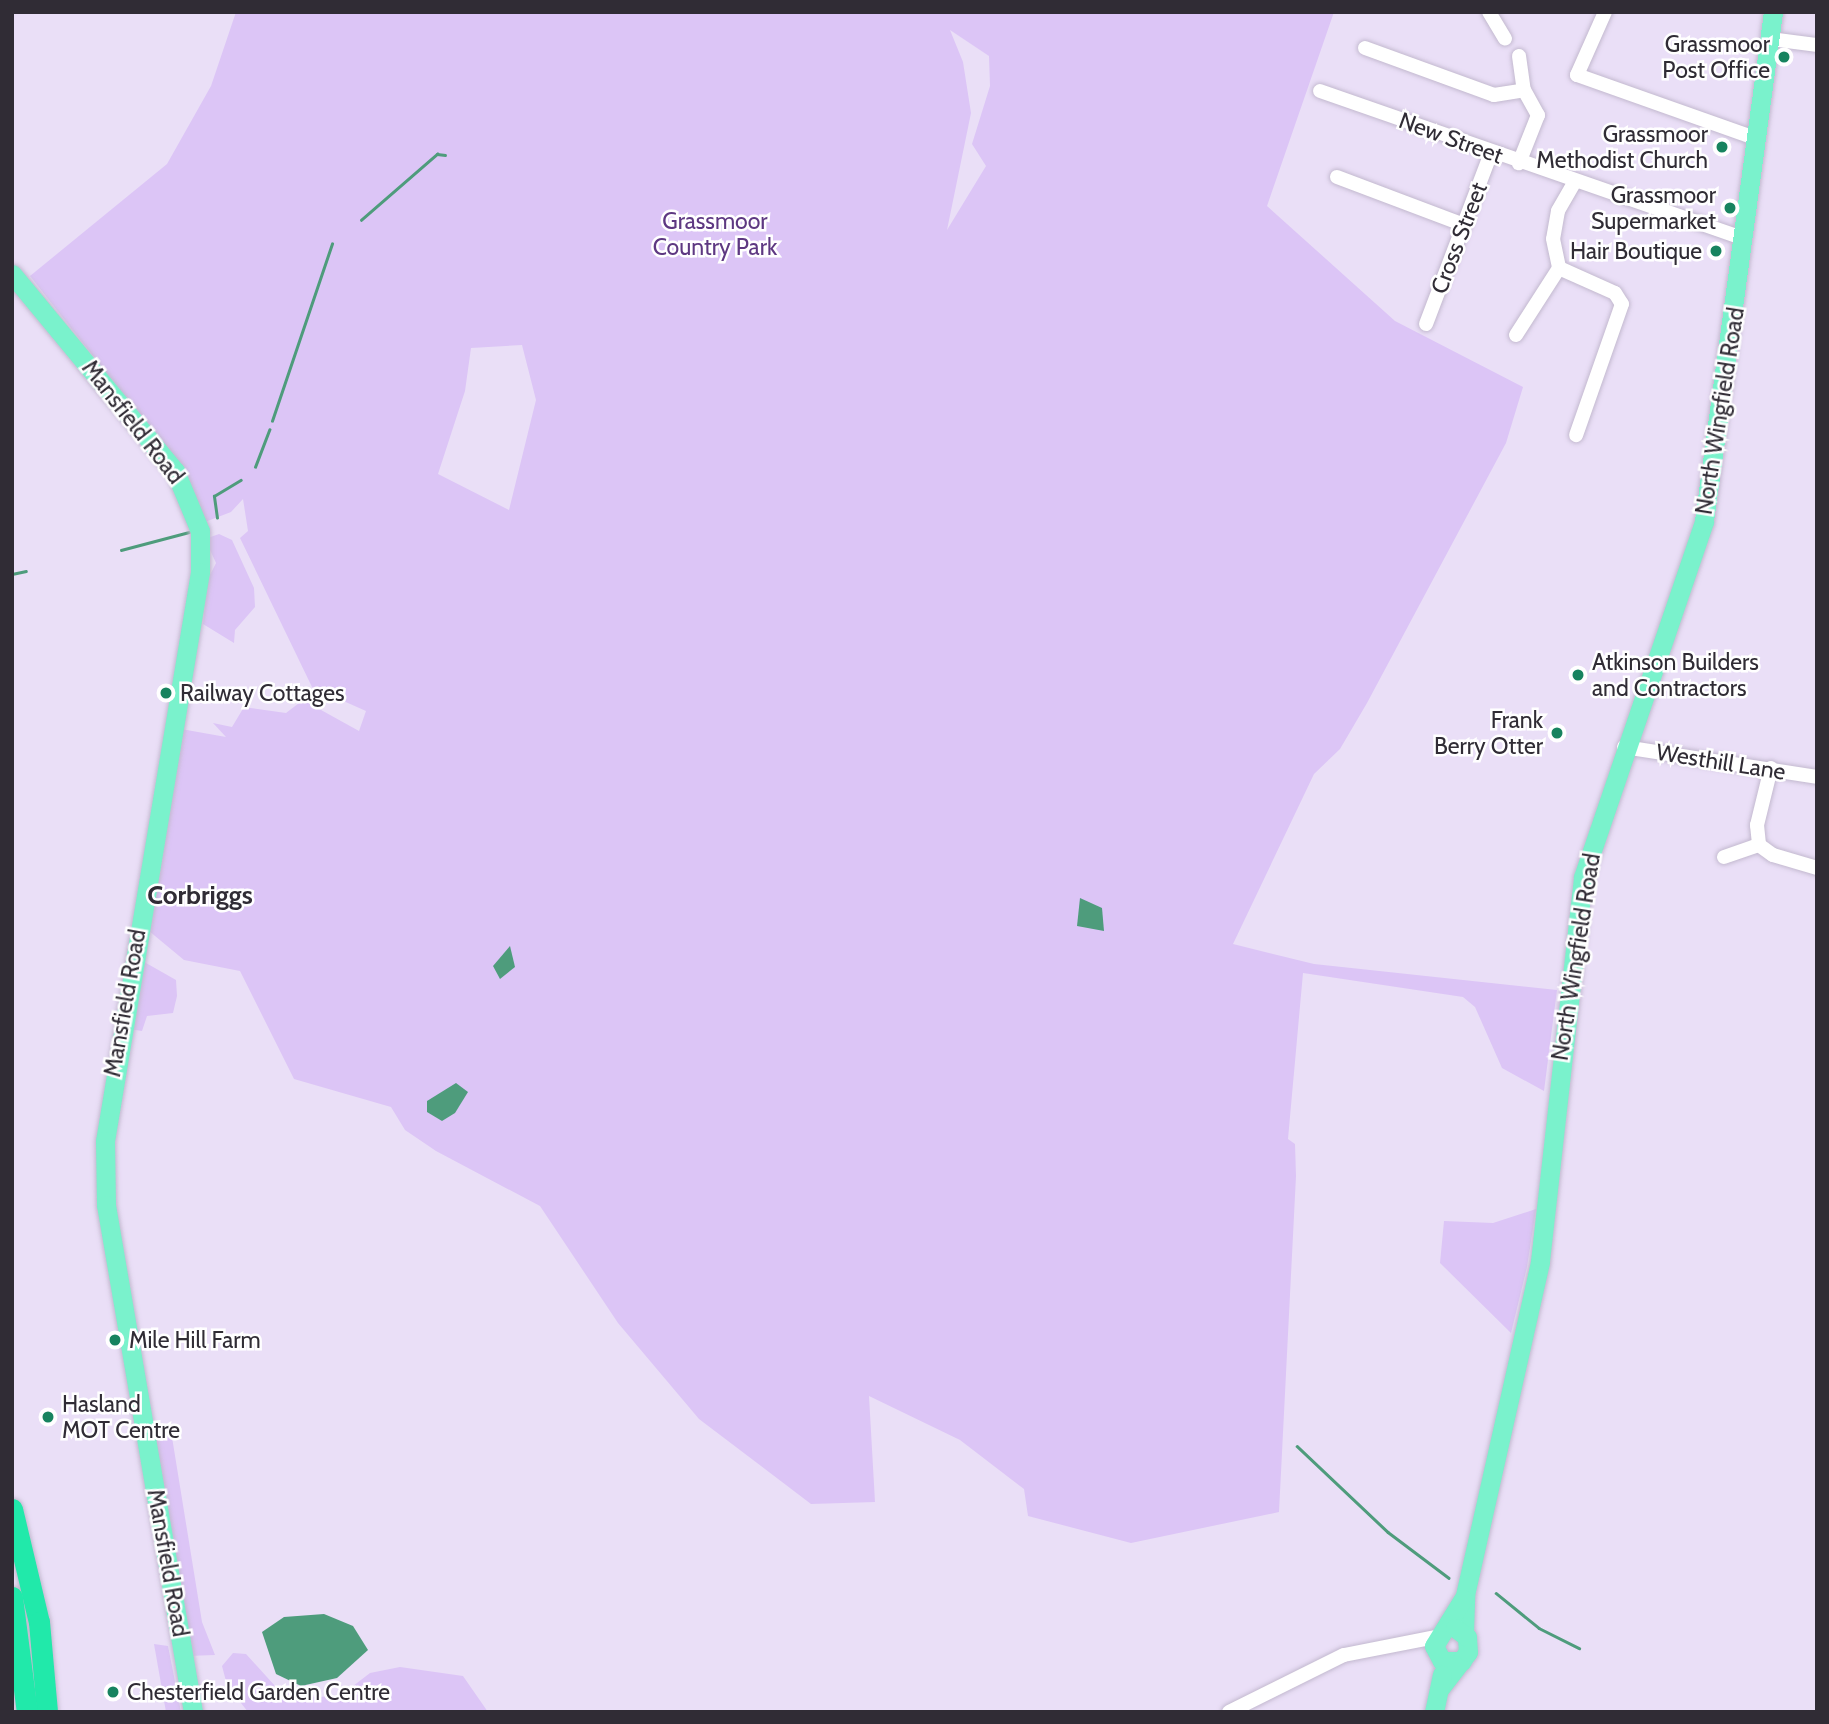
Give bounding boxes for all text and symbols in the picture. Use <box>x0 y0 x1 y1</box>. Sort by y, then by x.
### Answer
place label: Grassmoor Post Office <box>1662 30 1770 84</box>
marker: Grassmoor Post Office <box>1776 49 1792 65</box>
street label: New Street <box>1395 106 1507 170</box>
place label: Grassmoor Methodist Church <box>1536 120 1708 174</box>
marker: Grassmoor Methodist Church <box>1714 139 1730 155</box>
street label: Cross Street <box>1425 178 1493 298</box>
place label: Grassmoor Supermarket <box>1591 181 1716 235</box>
marker: Grassmoor Supermarket <box>1722 200 1738 216</box>
park label: Grassmoor Country Park <box>653 207 777 261</box>
place label: Hair Boutique <box>1570 237 1702 265</box>
marker: Hair Boutique <box>1708 243 1724 259</box>
street label: North Wingfield Road <box>1690 305 1750 517</box>
street label: Mansfield Road <box>76 355 190 489</box>
place label: Atkinson Builders and Contractors <box>1592 648 1759 702</box>
marker: Atkinson Builders and Contractors <box>1570 667 1586 683</box>
place label: Railway Cottages <box>180 679 345 707</box>
marker: Railway Cottages <box>158 685 174 701</box>
place label: Frank Berry Otter <box>1434 706 1543 760</box>
marker: Frank Berry Otter <box>1549 725 1565 741</box>
street label: Westhill Lane <box>1654 738 1788 786</box>
street label: North Wingfield Road <box>1546 851 1606 1063</box>
district label: Corbriggs <box>147 880 253 912</box>
street label: Mansfield Road <box>98 927 152 1079</box>
place label: Mile Hill Farm <box>129 1326 261 1354</box>
marker: Mile Hill Farm <box>107 1332 123 1348</box>
place label: Hasland MOT Centre <box>62 1390 180 1444</box>
marker: Hasland MOT Centre <box>40 1409 56 1425</box>
street label: Mansfield Road <box>141 1487 195 1639</box>
place label: Chesterfield Garden Centre <box>127 1678 390 1706</box>
marker: Chesterfield Garden Centre <box>105 1684 121 1700</box>

